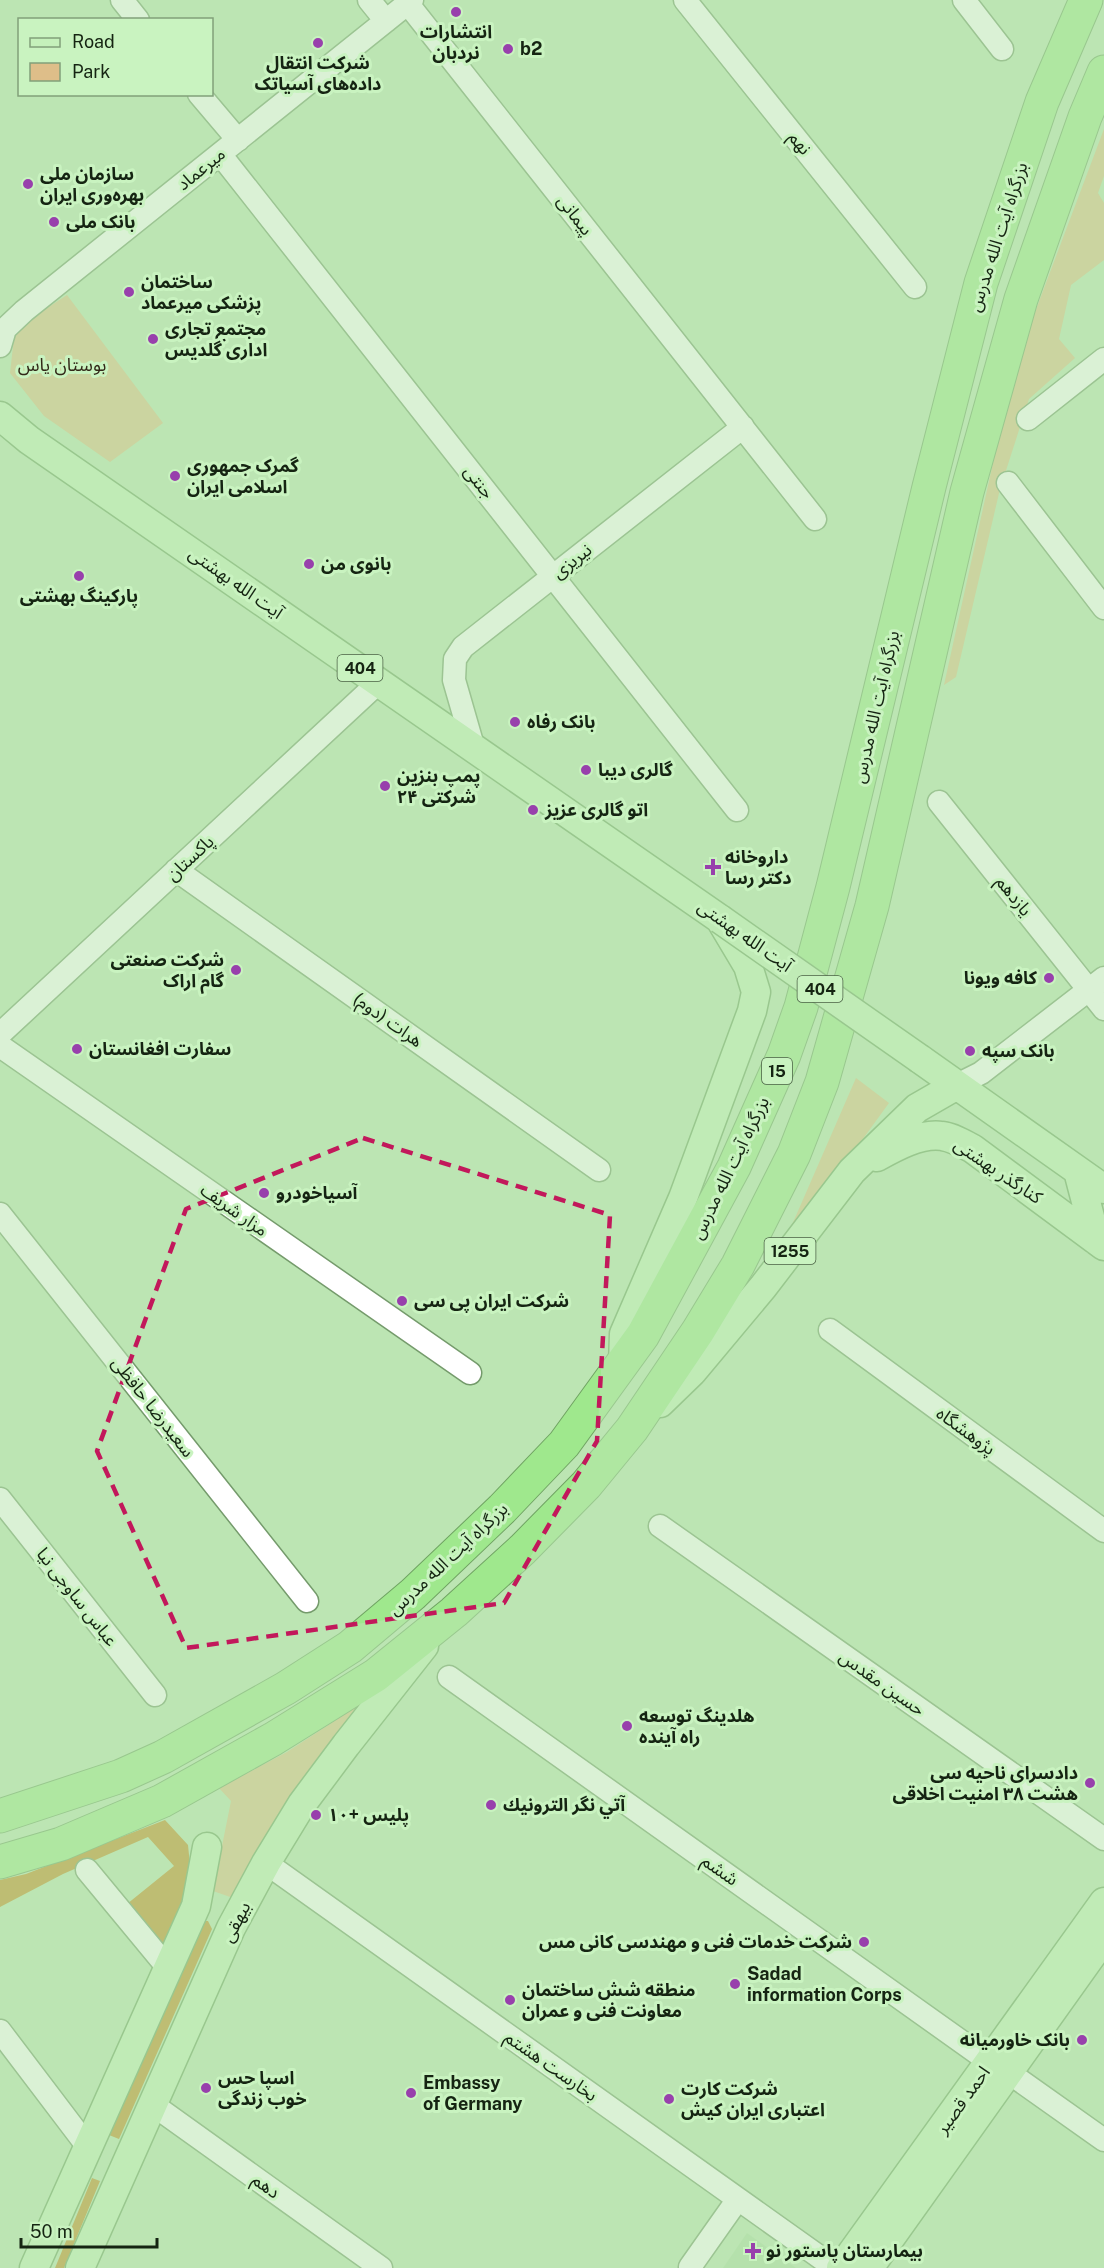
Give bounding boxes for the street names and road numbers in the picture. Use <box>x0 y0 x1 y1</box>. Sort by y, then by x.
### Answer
street label: نهم <box>782 127 816 161</box>
street label: میرعماد <box>172 143 230 195</box>
street label: بزرگراه آیت الله مدرس <box>963 159 1033 315</box>
street label: پیمانی <box>552 190 598 240</box>
street label: جنتی <box>459 461 499 503</box>
street label: نیریزی <box>548 539 596 583</box>
street label: آیت الله بهشتی <box>184 542 288 624</box>
street label: بزرگراه آیت الله مدرس <box>848 629 904 785</box>
road number: 404 <box>338 655 382 681</box>
street label: پاکستان <box>161 830 219 886</box>
street label: یازدهم <box>990 871 1037 922</box>
street label: آیت الله بهشتی <box>693 895 797 977</box>
road number: 404 <box>798 976 842 1002</box>
street label: هرات (دوم) <box>347 988 427 1054</box>
road number: 15 <box>762 1058 792 1084</box>
street label: بزرگراه آیت الله مدرس <box>686 1093 774 1243</box>
street label: کنارگذر بهشتی <box>950 1133 1047 1209</box>
street label: مزار شریف <box>196 1179 272 1241</box>
road number: 1255 <box>764 1238 816 1264</box>
street label: سعیدرضا حافظی <box>107 1352 199 1462</box>
street label: پژوهشگاه <box>932 1402 1000 1460</box>
street label: بزرگراه آیت الله مدرس <box>383 1498 513 1620</box>
street label: عباس ساوجی نیا <box>32 1543 122 1651</box>
street label: حسین مقدس <box>835 1645 929 1721</box>
street label: ششم <box>696 1850 743 1892</box>
street label: بیهقی <box>216 1898 256 1946</box>
street label: بخارست هشتم <box>499 2026 602 2108</box>
street label: احمد قصیر <box>931 2062 995 2139</box>
street label: دهم <box>247 2169 284 2205</box>

